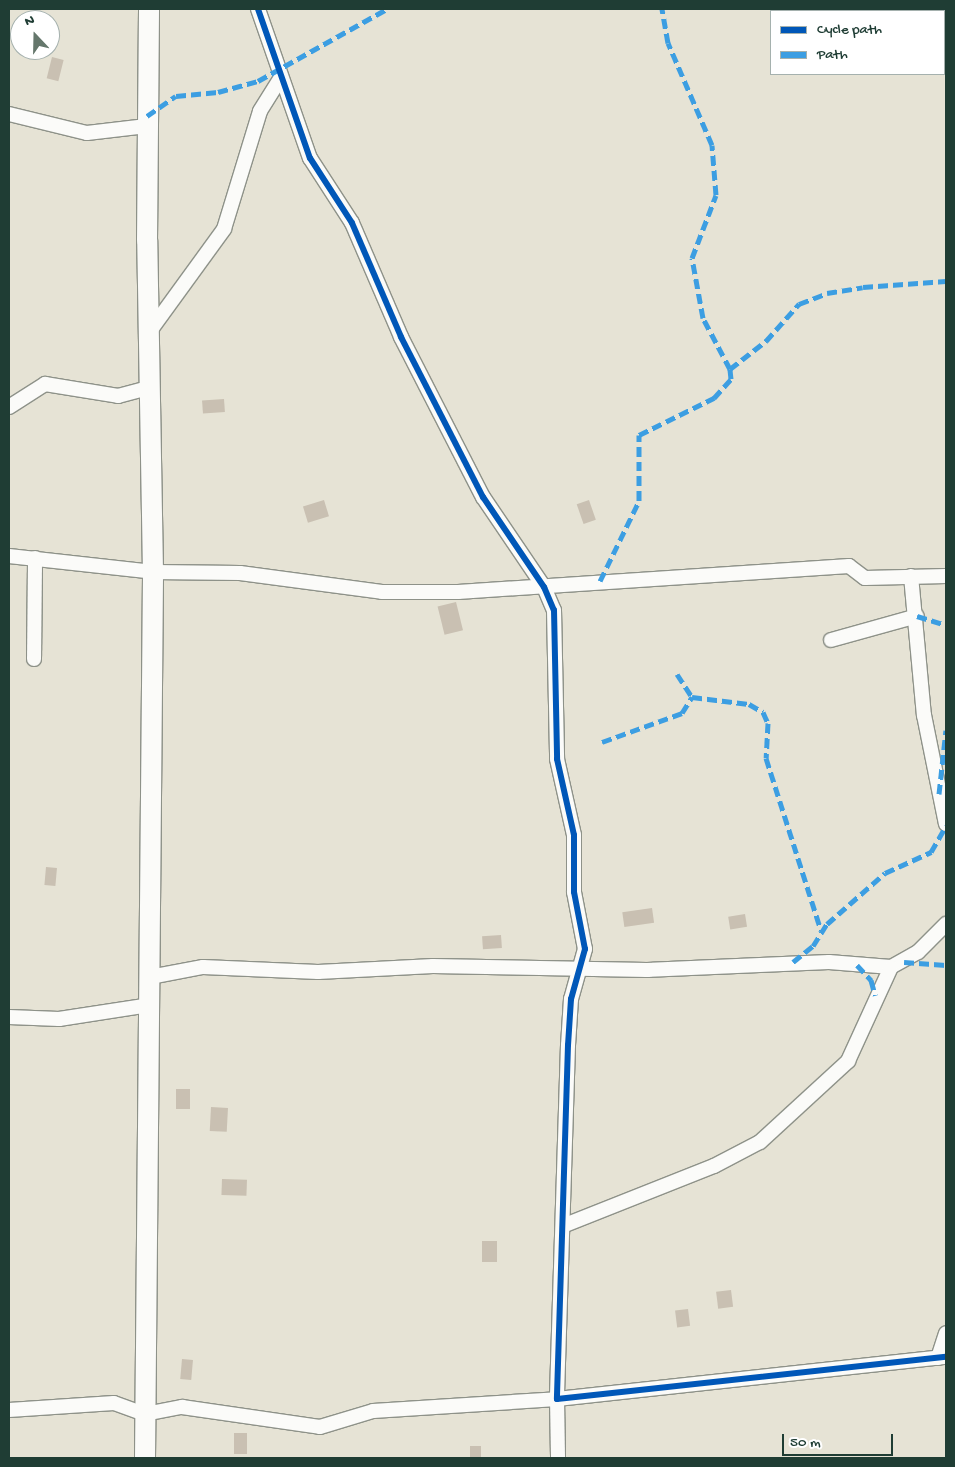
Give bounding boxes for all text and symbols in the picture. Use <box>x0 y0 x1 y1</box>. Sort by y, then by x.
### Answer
north arrow <box>10 10 60 60</box>
legend <box>770 10 945 75</box>
text: N <box>22 12 37 31</box>
text: Cycle path <box>817 21 882 39</box>
text: Path <box>817 46 848 64</box>
scale bar <box>785 1424 896 1456</box>
text: 50 m <box>790 1434 821 1452</box>

